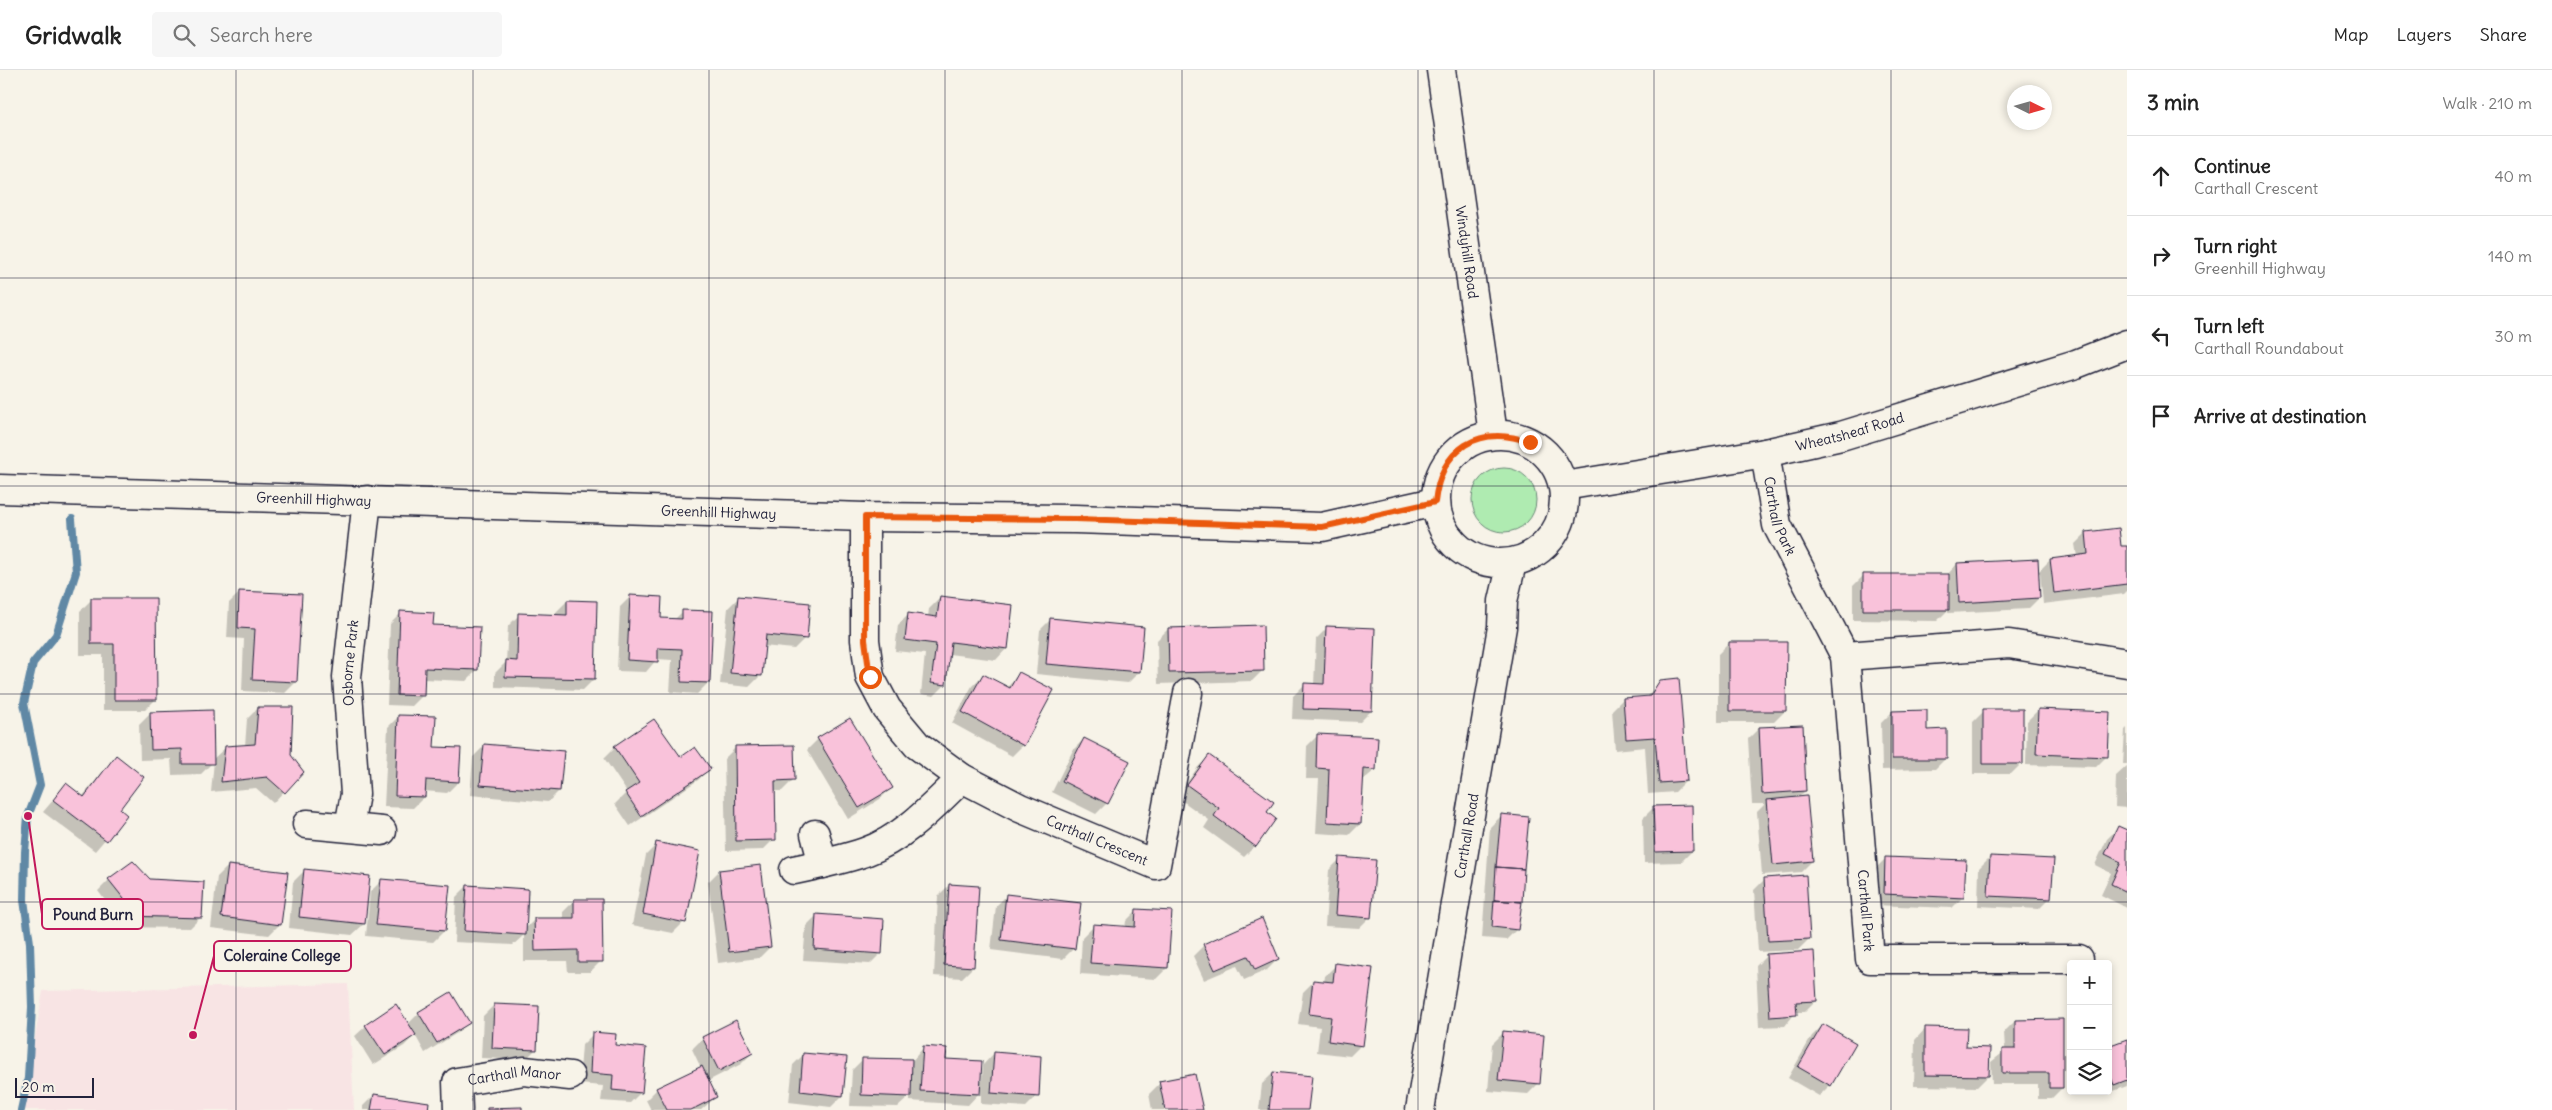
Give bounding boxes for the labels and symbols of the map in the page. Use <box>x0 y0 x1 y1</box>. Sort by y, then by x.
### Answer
north arrow <box>2007 85 2052 130</box>
street label: Windyhill Road <box>1451 204 1483 300</box>
street label: Wheatsheaf Road <box>1794 408 1906 455</box>
route end <box>1519 431 1542 454</box>
street label: Carthall Park <box>1760 475 1800 559</box>
street label: Greenhill Highway <box>256 488 372 510</box>
street label: Greenhill Highway <box>661 501 777 523</box>
street label: Osborne Park <box>338 619 362 707</box>
route start <box>859 666 882 689</box>
street label: Carthall Road <box>1450 792 1483 880</box>
street label: Carthall Crescent <box>1043 811 1151 870</box>
street label: Carthall Park <box>1854 869 1878 952</box>
callout: Pound Burn <box>42 899 143 929</box>
text: Pound Burn <box>53 905 133 924</box>
callout: Coleraine College <box>214 941 351 971</box>
text: Coleraine College <box>223 946 341 966</box>
street label: Carthall Manor <box>466 1062 562 1089</box>
scale bar <box>15 1075 94 1098</box>

